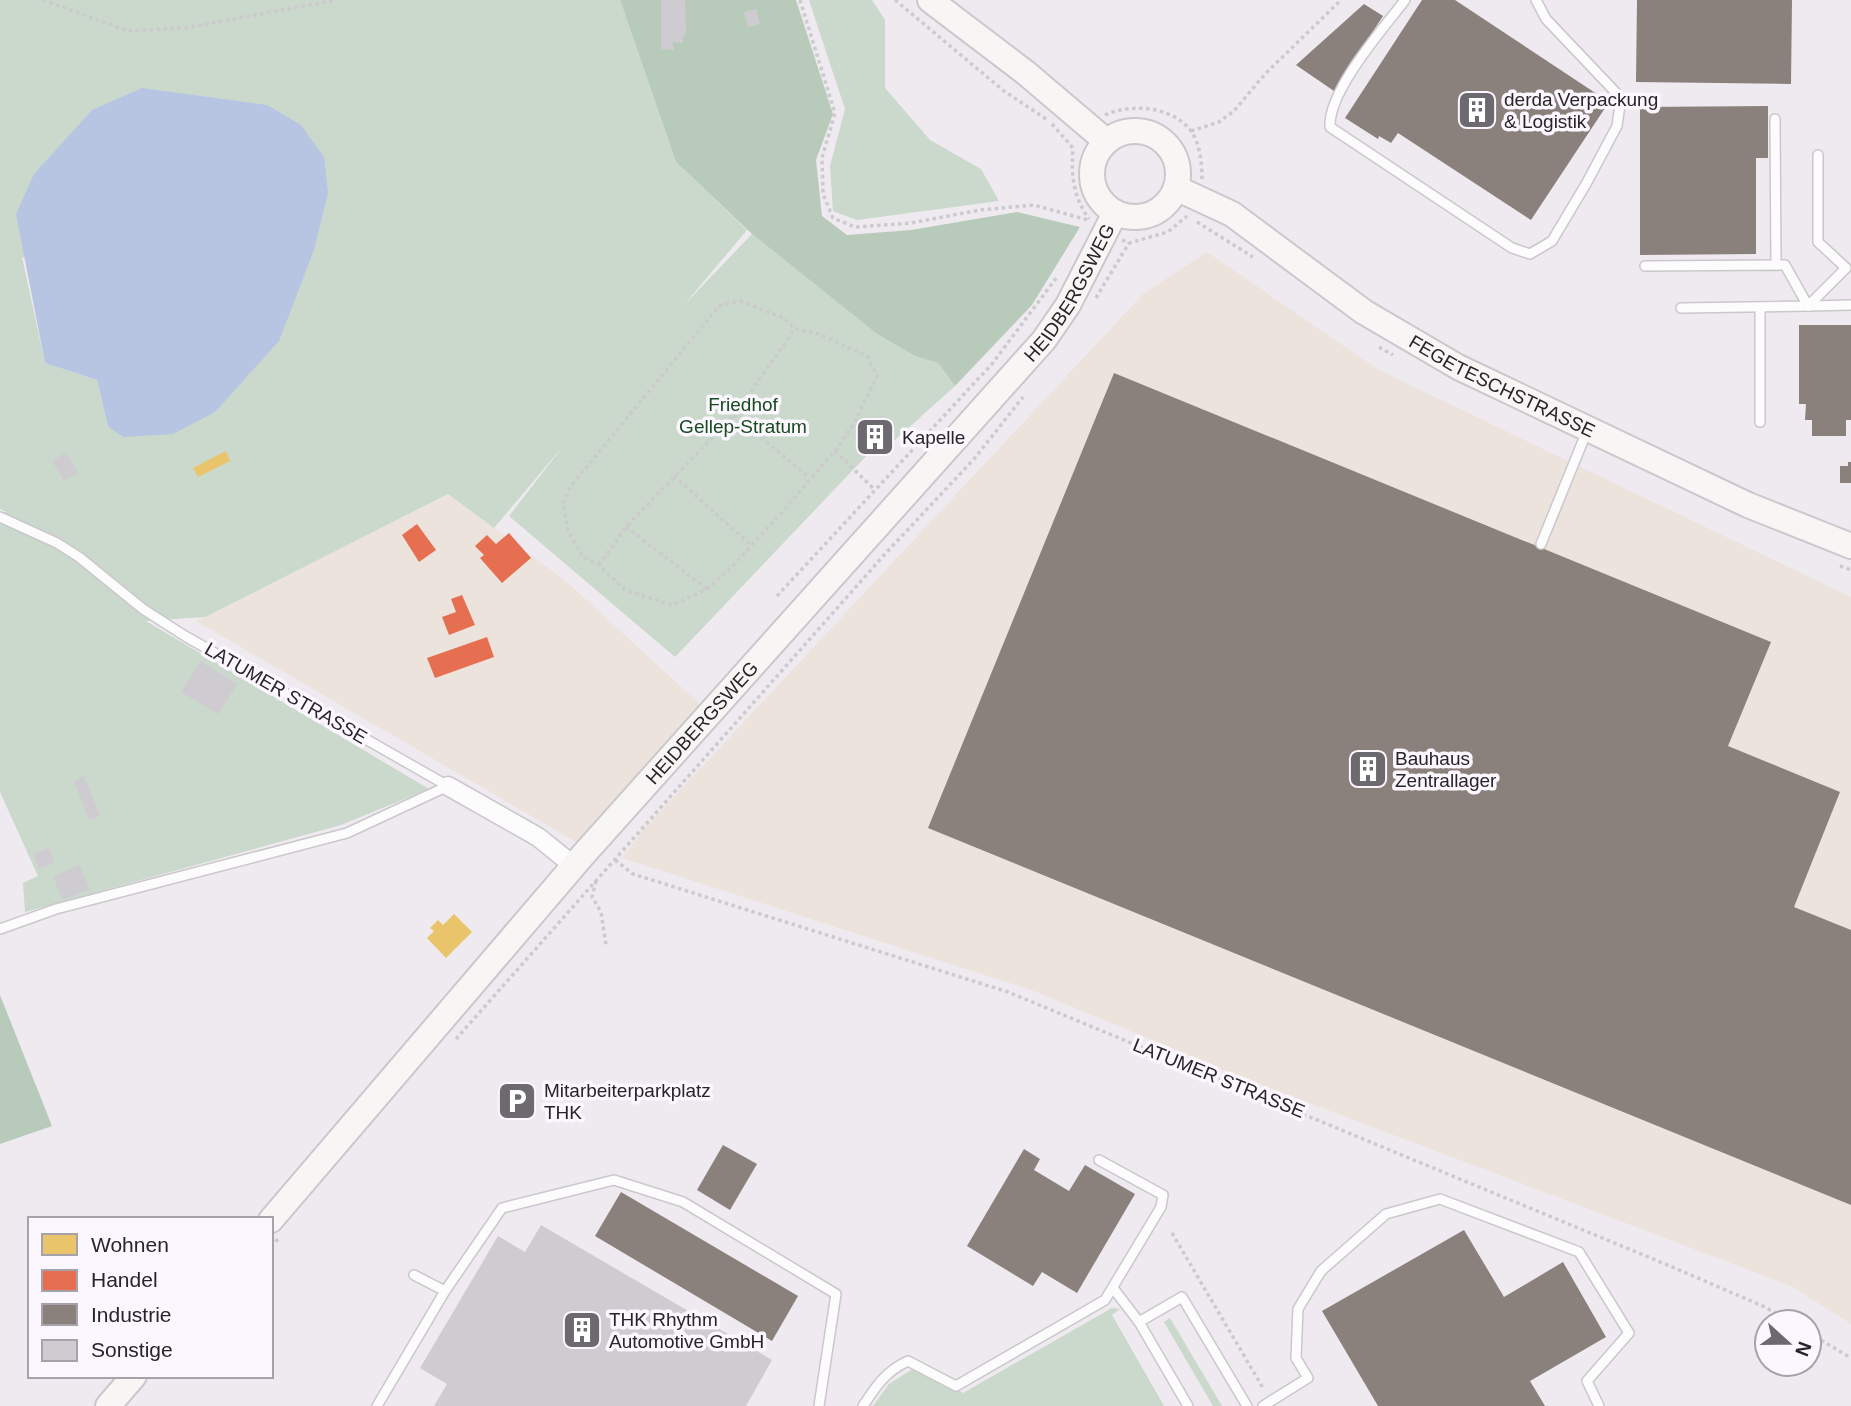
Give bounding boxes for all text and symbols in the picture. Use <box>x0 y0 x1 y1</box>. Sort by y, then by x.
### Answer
building icon: derda Verpackung & Logistik <box>1456 89 1498 131</box>
place label: derda Verpackung & Logistik <box>1504 89 1658 132</box>
street label: HEIDBERGSWEG <box>1019 220 1118 366</box>
street label: FEGETESCHSTRASSE <box>1406 330 1598 441</box>
park label: Friedhof Gellep-Stratum <box>679 394 807 437</box>
building icon: Kapelle <box>854 416 896 458</box>
place label: Kapelle <box>902 427 965 448</box>
street label: LATUMER STRASSE <box>201 638 371 748</box>
street label: HEIDBERGSWEG <box>641 657 762 788</box>
building icon: Bauhaus Zentrallager <box>1347 748 1389 790</box>
place label: Bauhaus Zentrallager <box>1395 748 1497 791</box>
street label: LATUMER STRASSE <box>1130 1034 1308 1122</box>
parking icon: Mitarbeiterparkplatz THK <box>496 1080 538 1122</box>
place label: Mitarbeiterparkplatz THK <box>544 1080 711 1123</box>
legend <box>28 1217 273 1378</box>
text: Wohnen <box>91 1233 169 1256</box>
text: Handel <box>91 1268 158 1291</box>
text: Industrie <box>91 1303 172 1326</box>
north arrow <box>1753 1308 1823 1378</box>
building icon: THK Rhythm Automotive GmbH <box>561 1309 603 1351</box>
place label: THK Rhythm Automotive GmbH <box>609 1309 764 1352</box>
text: Sonstige <box>91 1338 173 1361</box>
text: N <box>1791 1339 1816 1359</box>

